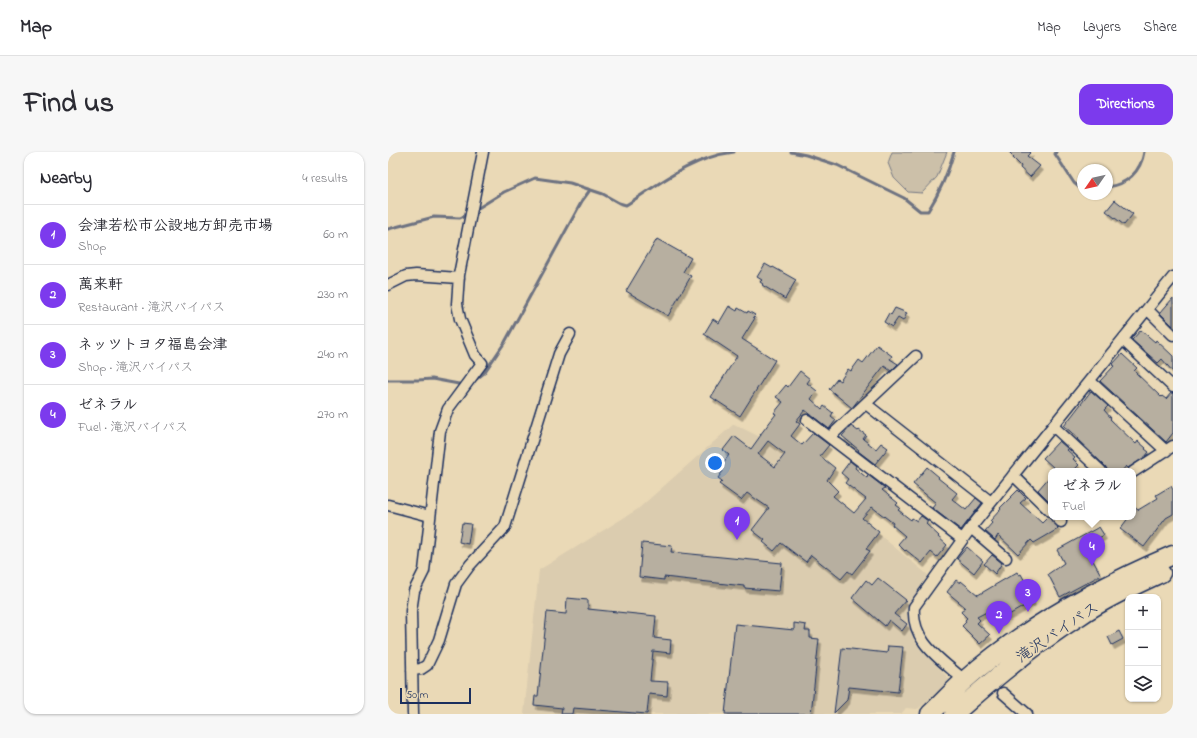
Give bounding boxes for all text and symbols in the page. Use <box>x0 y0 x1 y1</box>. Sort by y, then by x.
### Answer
text: Map <box>20 14 52 41</box>
text: Map <box>1037 17 1061 38</box>
text: Layers <box>1083 17 1121 38</box>
text: Share <box>1143 17 1177 38</box>
text: Find us <box>24 84 114 125</box>
button: Directions <box>1079 84 1173 125</box>
north arrow <box>1077 164 1113 200</box>
text: Nearby <box>40 166 92 191</box>
text: 4 results <box>302 169 348 188</box>
text: 会津若松市公設地方卸売市場 <box>78 215 273 237</box>
text: 1 <box>51 225 55 244</box>
text: 60 m <box>323 225 348 244</box>
text: Shop <box>78 237 106 256</box>
text: 萬来軒 <box>78 274 123 296</box>
text: 2 <box>50 285 56 304</box>
text: 230 m <box>317 285 348 304</box>
text: Restaurant · 滝沢バイパス <box>78 298 225 317</box>
text: ネッツトヨタ福島会津 <box>78 334 227 356</box>
text: 3 <box>50 345 56 364</box>
text: 240 m <box>317 345 348 364</box>
text: Shop · 滝沢バイパス <box>78 358 193 377</box>
text: ゼネラル <box>78 394 137 416</box>
text: 4 <box>50 405 56 424</box>
text: 270 m <box>317 405 348 424</box>
text: Fuel · 滝沢バイパス <box>78 418 188 437</box>
your location <box>705 453 725 473</box>
popup <box>1048 468 1136 520</box>
text: ゼネラル <box>1062 475 1122 497</box>
text: Fuel <box>1062 497 1085 516</box>
pin: 1 <box>724 507 750 540</box>
pin: 4 <box>1079 533 1105 566</box>
pin: 3 <box>1015 579 1041 612</box>
map controls <box>1125 594 1161 702</box>
button: + <box>1125 594 1161 630</box>
street label: 滝沢バイパス <box>1012 596 1104 670</box>
pin: 2 <box>986 601 1012 634</box>
button: − <box>1125 630 1161 666</box>
button: layers <box>1125 666 1161 702</box>
scale bar <box>400 686 471 705</box>
text: 50 m <box>406 687 428 703</box>

